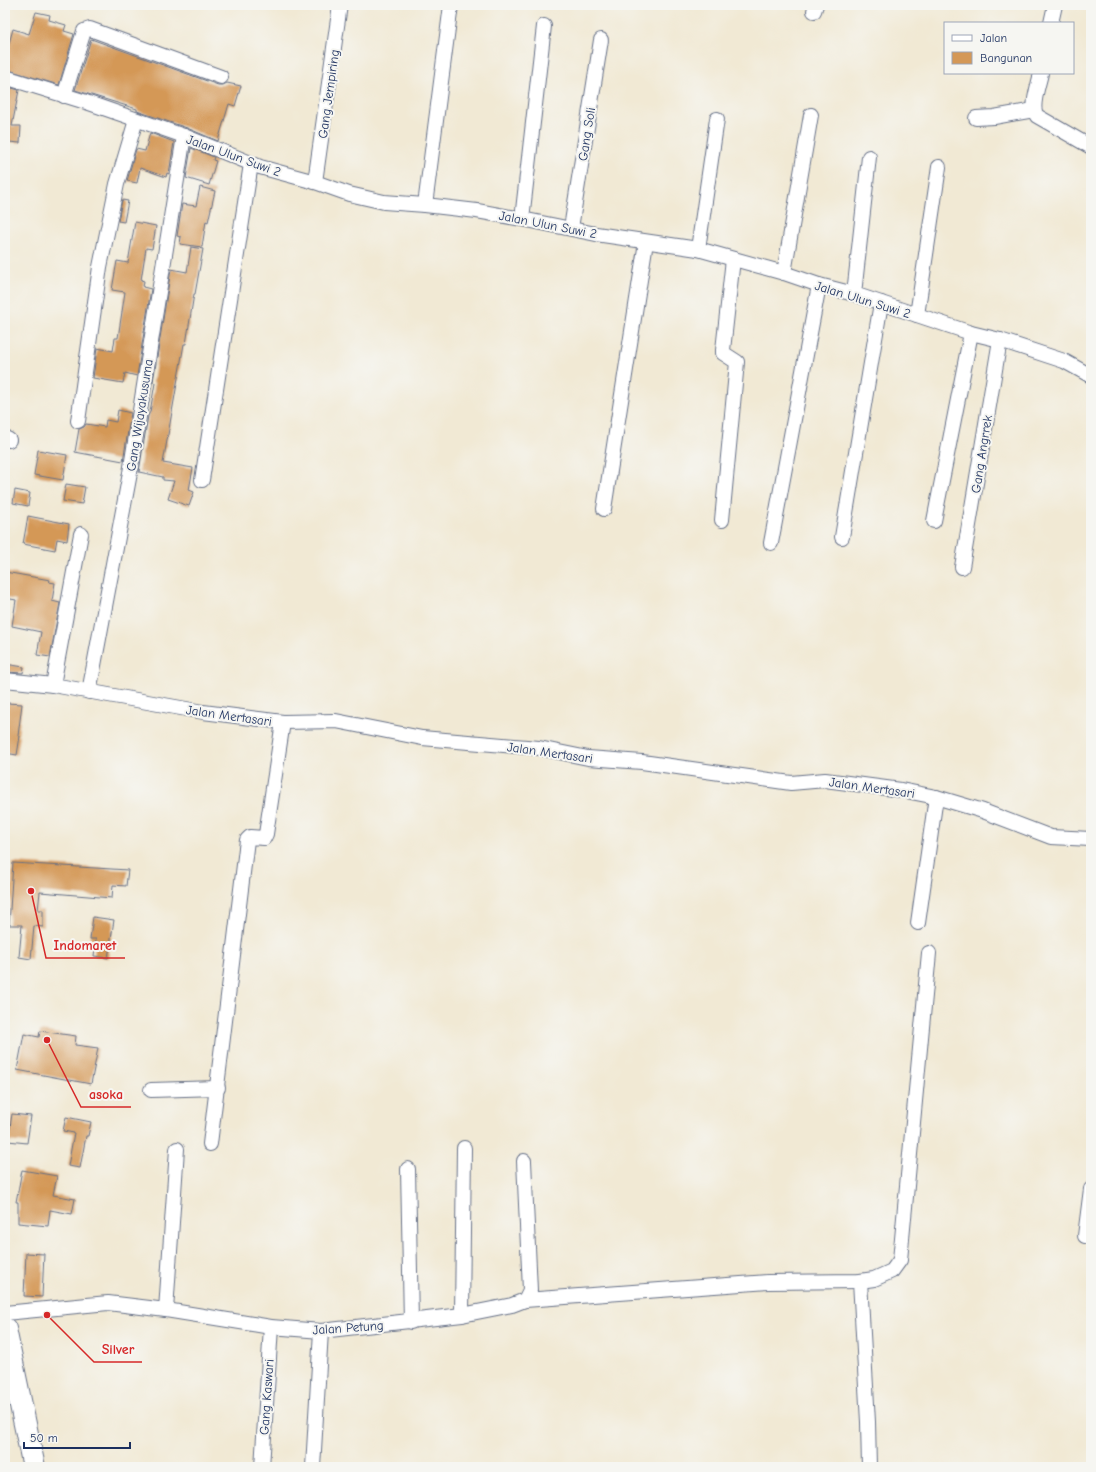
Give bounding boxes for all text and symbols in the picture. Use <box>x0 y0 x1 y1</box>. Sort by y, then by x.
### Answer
legend <box>944 22 1074 74</box>
text: Jalan <box>980 31 1007 45</box>
street label: Gang Jempiring <box>315 49 342 140</box>
text: Bangunan <box>980 51 1032 65</box>
street label: Gang Soli <box>575 106 598 162</box>
street label: Jalan Ulun Suwi 2 <box>185 131 283 180</box>
street label: Jalan Ulun Suwi 2 <box>498 208 598 241</box>
street label: Jalan Ulun Suwi 2 <box>813 278 913 321</box>
street label: Gang Wijayakusuma <box>123 358 156 472</box>
street label: Gang Angrrek <box>968 413 995 494</box>
street label: Jalan Mertasari <box>185 702 273 729</box>
street label: Jalan Mertasari <box>506 739 594 766</box>
street label: Jalan Mertasari <box>828 774 916 801</box>
callout: Indomaret <box>46 932 125 958</box>
text: Indomaret <box>54 937 117 954</box>
callout: asoka <box>81 1081 131 1107</box>
text: asoka <box>89 1086 123 1103</box>
street label: Jalan Petung <box>312 1318 384 1337</box>
callout: Silver <box>94 1336 142 1362</box>
text: Silver <box>102 1341 135 1358</box>
street label: Gang Kaswari <box>256 1359 277 1436</box>
scale bar <box>24 1424 130 1450</box>
text: 50 m <box>30 1431 58 1445</box>

